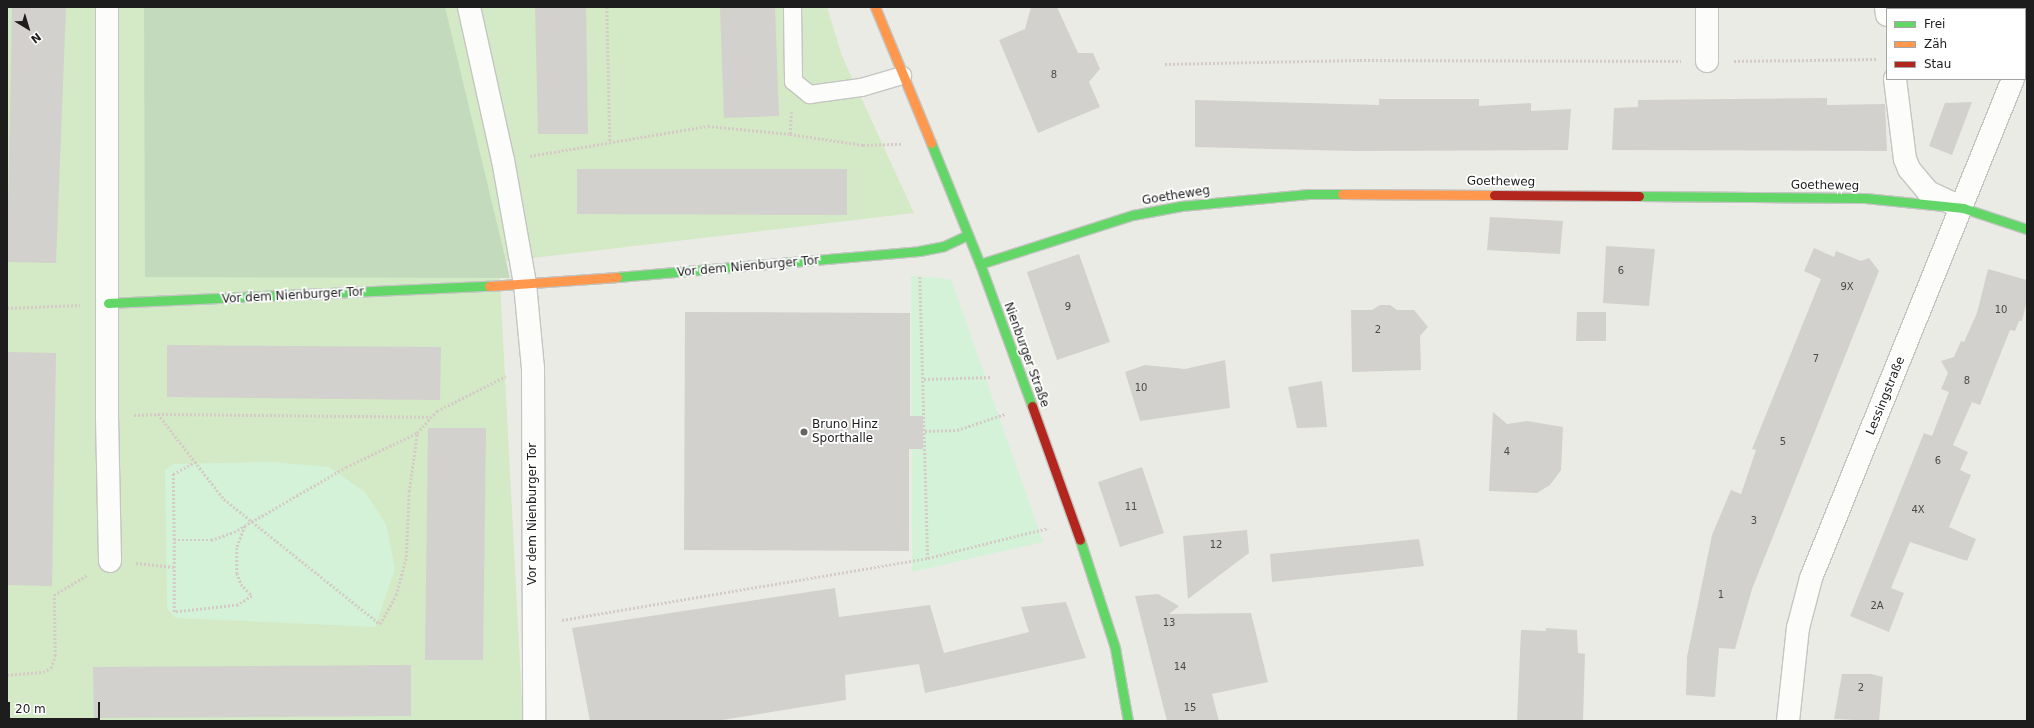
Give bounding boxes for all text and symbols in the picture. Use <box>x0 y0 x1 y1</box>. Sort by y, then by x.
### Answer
north arrow <box>8 8 48 48</box>
legend <box>1886 8 2026 80</box>
text: Frei <box>1924 17 1945 31</box>
text: N <box>28 30 43 46</box>
text: Zäh <box>1924 37 1947 51</box>
text: Stau <box>1924 57 1951 71</box>
house number: 8 <box>1051 69 1057 81</box>
street label: Goetheweg <box>1467 174 1535 190</box>
street label: Goetheweg <box>1791 178 1859 194</box>
street label: Goetheweg <box>1141 184 1211 208</box>
street label: Vor dem Nienburger Tor <box>676 254 820 280</box>
house number: 6 <box>1618 265 1624 277</box>
house number: 9X <box>1840 281 1854 293</box>
street label: Vor dem Nienburger Tor <box>222 285 364 307</box>
street label: Nienburger Straße <box>1000 301 1052 409</box>
house number: 9 <box>1065 301 1071 313</box>
house number: 10 <box>1995 304 2007 316</box>
house number: 2 <box>1375 324 1381 336</box>
house number: 7 <box>1813 353 1819 365</box>
street label: Lessingstraße <box>1864 355 1908 437</box>
house number: 8 <box>1964 375 1970 387</box>
house number: 10 <box>1135 382 1147 394</box>
place label: Bruno Hinz Sporthalle <box>812 418 878 446</box>
marker: Bruno Hinz Sporthalle <box>799 427 809 437</box>
house number: 5 <box>1780 436 1786 448</box>
street label: Vor dem Nienburger Tor <box>526 443 540 585</box>
house number: 4 <box>1504 446 1510 458</box>
house number: 6 <box>1935 455 1941 467</box>
house number: 11 <box>1125 501 1137 513</box>
house number: 4X <box>1911 504 1925 516</box>
house number: 3 <box>1751 515 1757 527</box>
house number: 12 <box>1210 539 1222 551</box>
house number: 1 <box>1718 589 1724 601</box>
house number: 2A <box>1870 600 1884 612</box>
house number: 13 <box>1163 617 1175 629</box>
house number: 14 <box>1174 661 1186 673</box>
house number: 2 <box>1858 682 1864 694</box>
scale bar <box>10 694 102 720</box>
text: 20 m <box>15 702 46 716</box>
house number: 15 <box>1184 702 1196 714</box>

